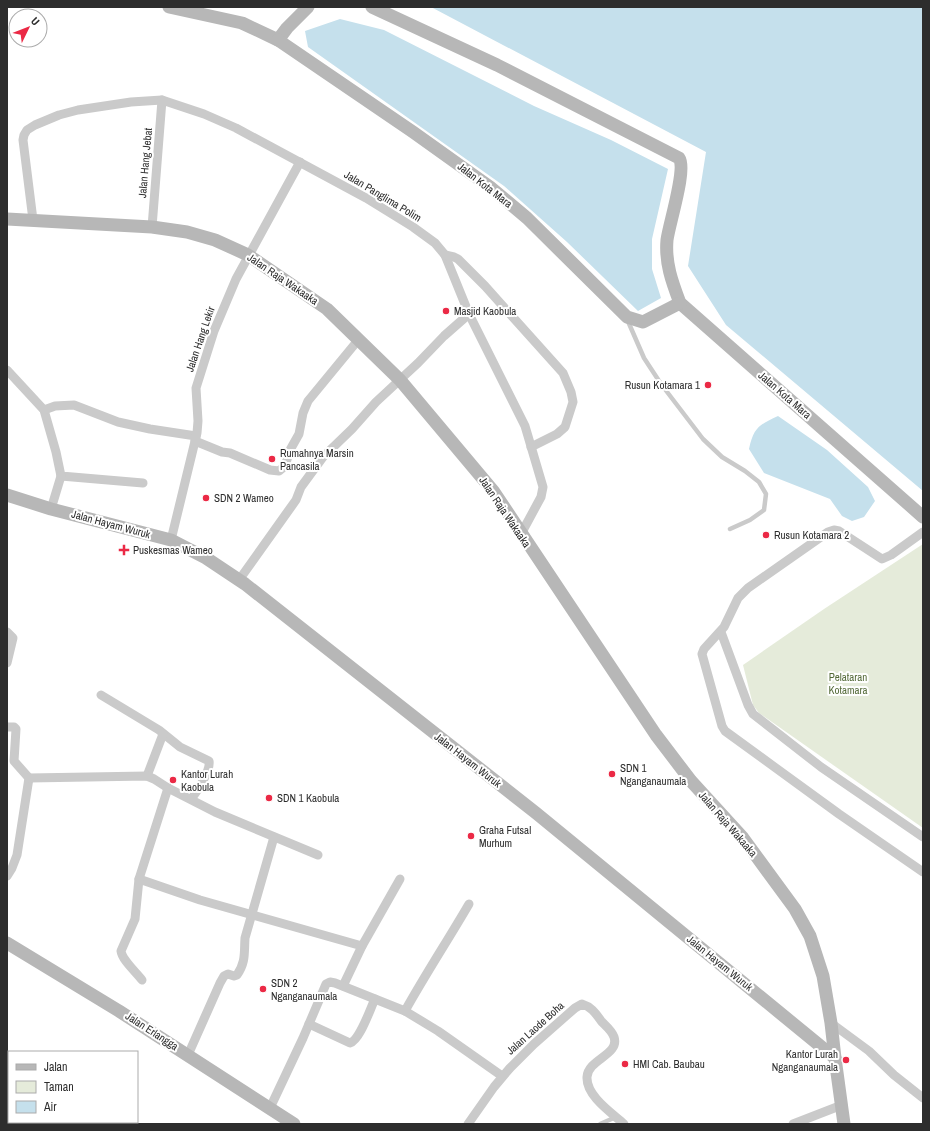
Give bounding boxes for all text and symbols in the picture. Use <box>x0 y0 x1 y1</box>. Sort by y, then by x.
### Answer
north arrow <box>8 8 48 48</box>
text: U <box>28 14 43 28</box>
street label: Jalan Hang Jebat <box>135 127 155 199</box>
street label: Jalan Kota Mara <box>455 159 515 211</box>
street label: Jalan Panglima Polim <box>342 167 424 225</box>
street label: Jalan Raja Wakaaka <box>245 250 321 308</box>
street label: Jalan Hang Lekir <box>182 304 218 374</box>
place label: Masjid Kaobula <box>454 304 516 318</box>
marker: Masjid Kaobula <box>441 306 451 316</box>
street label: Jalan Kota Mara <box>756 368 814 422</box>
place label: Rusun Kotamara 1 <box>625 378 700 392</box>
marker: Rusun Kotamara 1 <box>703 380 713 390</box>
place label: Rumahnya Marsin Pancasila <box>280 446 354 473</box>
marker: Rumahnya Marsin Pancasila <box>267 454 277 464</box>
street label: Jalan Raja Wakaaka <box>476 474 534 550</box>
place label: SDN 2 Wameo <box>214 491 274 505</box>
marker: SDN 2 Wameo <box>201 493 211 503</box>
street label: Jalan Hayam Wuruk <box>70 507 152 541</box>
place label: Rusun Kotamara 2 <box>774 528 849 542</box>
marker: Rusun Kotamara 2 <box>761 530 771 540</box>
place label: Puskesmas Wameo <box>133 543 213 557</box>
marker: Puskesmas Wameo <box>118 544 130 556</box>
park label: Pelataran Kotamara <box>828 670 868 697</box>
street label: Jalan Hayam Wuruk <box>432 730 505 791</box>
place label: SDN 1 Nganganaumala <box>620 761 686 788</box>
place label: Kantor Lurah Kaobula <box>181 767 233 794</box>
marker: SDN 1 Nganganaumala <box>607 769 617 779</box>
marker: Kantor Lurah Kaobula <box>168 775 178 785</box>
street label: Jalan Raja Wakaaka <box>696 788 760 860</box>
place label: SDN 1 Kaobula <box>277 791 339 805</box>
marker: SDN 1 Kaobula <box>264 793 274 803</box>
place label: Graha Futsal Murhum <box>479 823 531 850</box>
marker: Graha Futsal Murhum <box>466 831 476 841</box>
street label: Jalan Hayam Wuruk <box>684 932 756 994</box>
place label: SDN 2 Nganganaumala <box>271 976 337 1003</box>
marker: SDN 2 Nganganaumala <box>258 984 268 994</box>
street label: Jalan Laode Boha <box>503 998 567 1058</box>
street label: Jalan Erlangga <box>123 1009 181 1053</box>
place label: Kantor Lurah Nganganaumala <box>772 1047 838 1074</box>
legend <box>8 1051 138 1123</box>
marker: Kantor Lurah Nganganaumala <box>841 1055 851 1065</box>
place label: HMI Cab. Baubau <box>633 1057 705 1071</box>
text: Jalan <box>44 1059 68 1075</box>
marker: HMI Cab. Baubau <box>620 1059 630 1069</box>
text: Taman <box>44 1079 74 1095</box>
text: Air <box>43 1099 57 1115</box>

